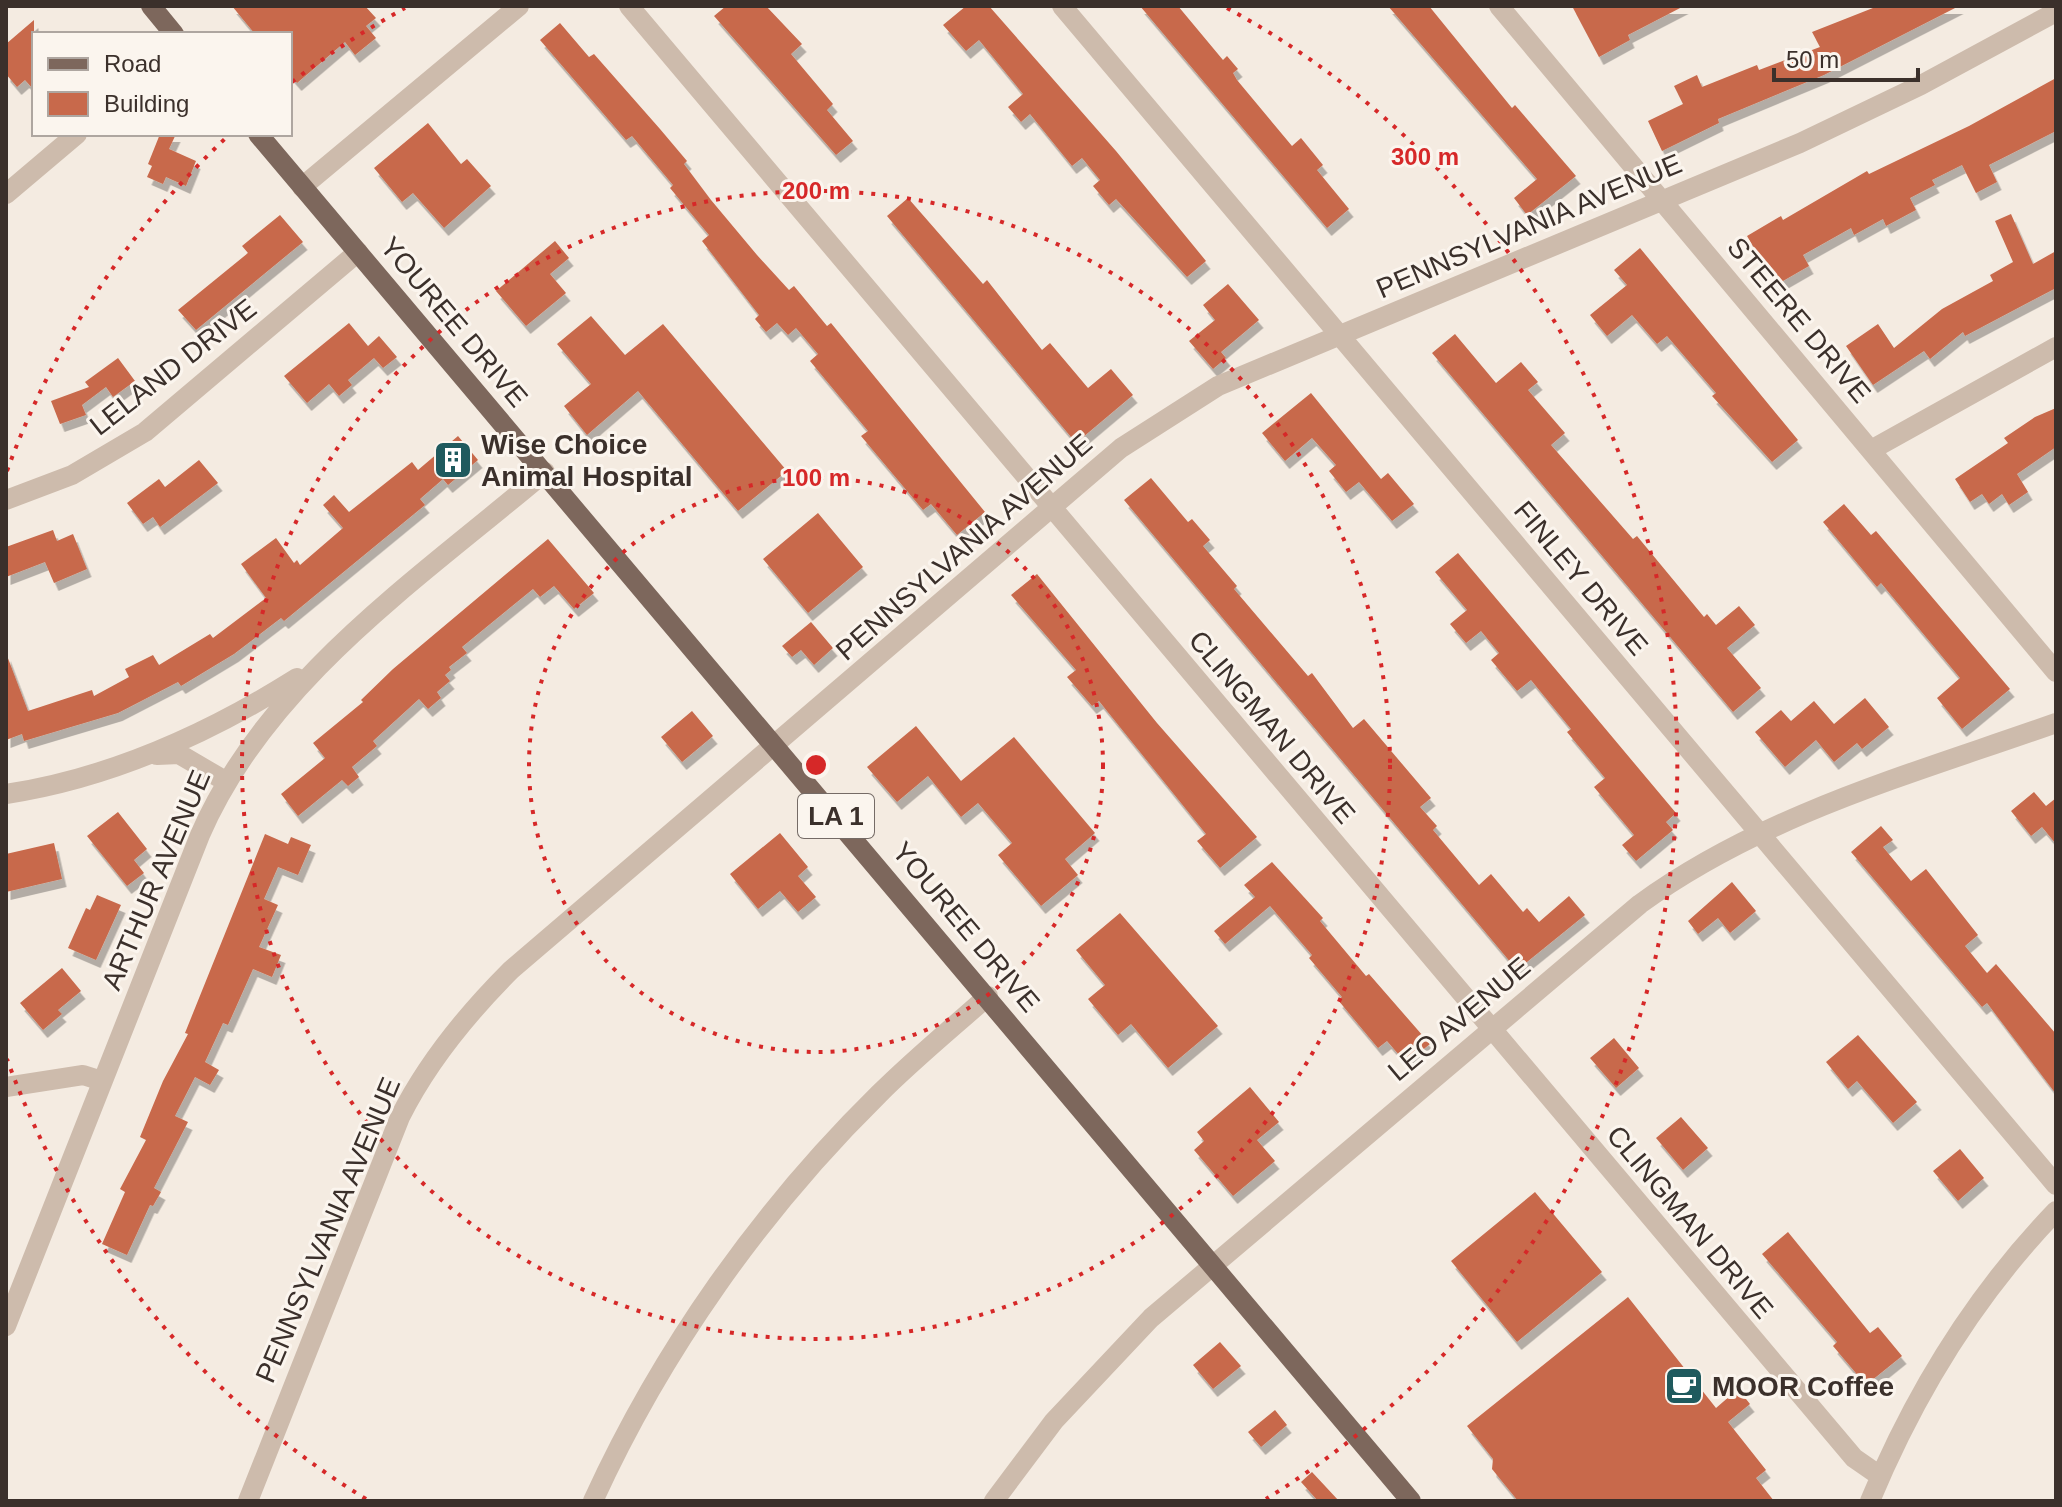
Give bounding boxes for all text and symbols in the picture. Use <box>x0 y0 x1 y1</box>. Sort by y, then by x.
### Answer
legend <box>32 32 292 136</box>
scale bar <box>1774 32 1918 82</box>
text: 50 m <box>1786 46 1839 73</box>
text: Road <box>104 50 161 77</box>
text: Building <box>104 90 189 117</box>
text: 300 m <box>1391 143 1459 170</box>
street label: PENNSYLVANIA AVENUE <box>1372 148 1686 304</box>
text: 200 m <box>782 177 850 204</box>
street label: YOUREE DRIVE <box>374 231 534 413</box>
street label: STEERE DRIVE <box>1721 231 1877 409</box>
street label: LELAND DRIVE <box>84 293 262 441</box>
street label: PENNSYLVANIA AVENUE <box>830 428 1098 666</box>
place label: Wise Choice Animal Hospital <box>481 429 693 492</box>
building icon: Wise Choice Animal Hospital <box>432 439 474 481</box>
text: 100 m <box>782 464 850 491</box>
street label: FINLEY DRIVE <box>1508 495 1654 661</box>
street label: CLINGMAN DRIVE <box>1183 625 1361 829</box>
centre of rings <box>802 751 830 779</box>
street label: ARTHUR AVENUE <box>96 766 216 994</box>
road number: LA 1 <box>798 794 874 838</box>
street label: YOUREE DRIVE <box>886 836 1046 1018</box>
street label: LEO AVENUE <box>1382 951 1536 1087</box>
street label: PENNSYLVANIA AVENUE <box>250 1073 406 1387</box>
street label: CLINGMAN DRIVE <box>1601 1120 1779 1324</box>
cafe icon: MOOR Coffee <box>1663 1365 1705 1407</box>
place label: MOOR Coffee <box>1712 1371 1894 1402</box>

